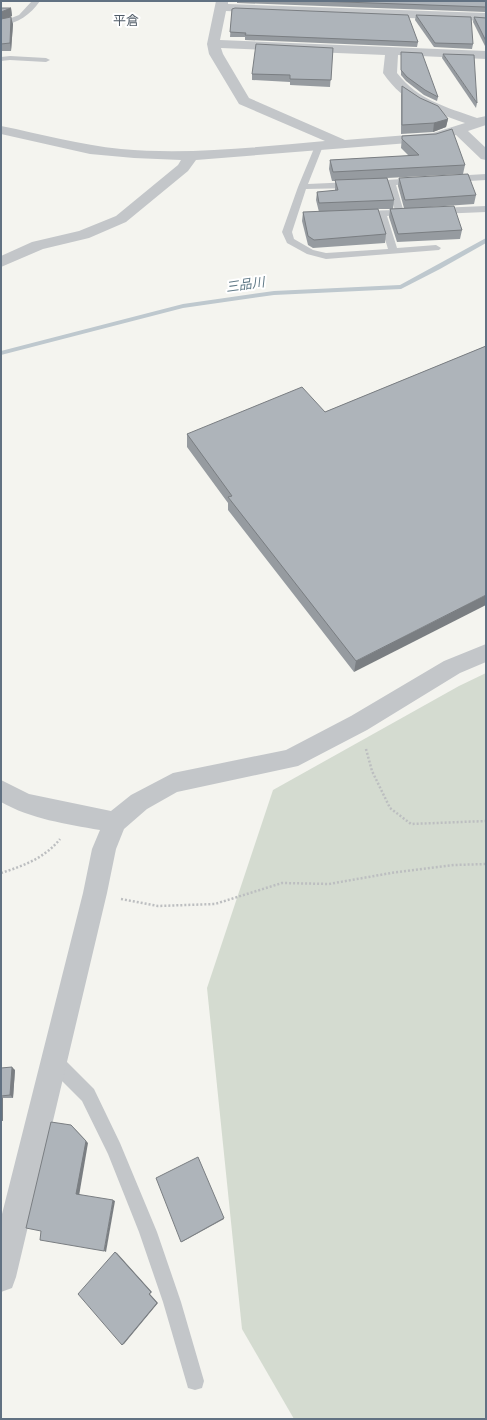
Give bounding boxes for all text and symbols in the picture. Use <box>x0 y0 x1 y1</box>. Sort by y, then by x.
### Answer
district label: 平倉 <box>113 12 139 30</box>
water label: 三品川 <box>225 273 268 297</box>

